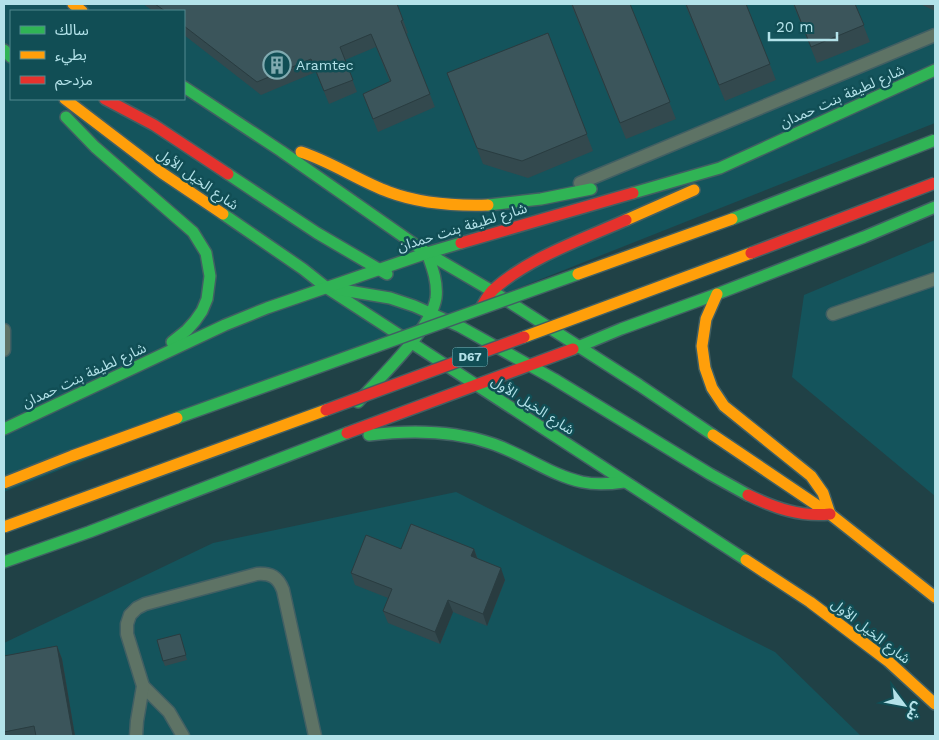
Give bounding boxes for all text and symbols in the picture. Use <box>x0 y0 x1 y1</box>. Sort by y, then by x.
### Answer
legend <box>10 10 185 100</box>
scale bar <box>769 10 836 42</box>
text: 20 m <box>776 18 814 36</box>
text: سالك <box>55 21 89 39</box>
text: بطيء <box>55 46 87 66</box>
building icon: Aramtec <box>262 50 292 80</box>
place label: Aramtec <box>296 57 354 73</box>
street label: شارع لطيفة بنت حمدان <box>777 61 908 133</box>
text: مزدحم <box>55 71 93 91</box>
street label: شارع الخيل الأول <box>153 145 242 215</box>
street label: شارع لطيفة بنت حمدان <box>395 200 530 257</box>
street label: شارع لطيفة بنت حمدان <box>20 339 150 413</box>
road number: D67 <box>452 348 488 367</box>
street label: شارع الخيل الأول <box>487 372 577 440</box>
street label: شارع الخيل الأول <box>827 595 914 669</box>
north arrow <box>879 680 929 730</box>
text: ش <box>903 700 927 724</box>

